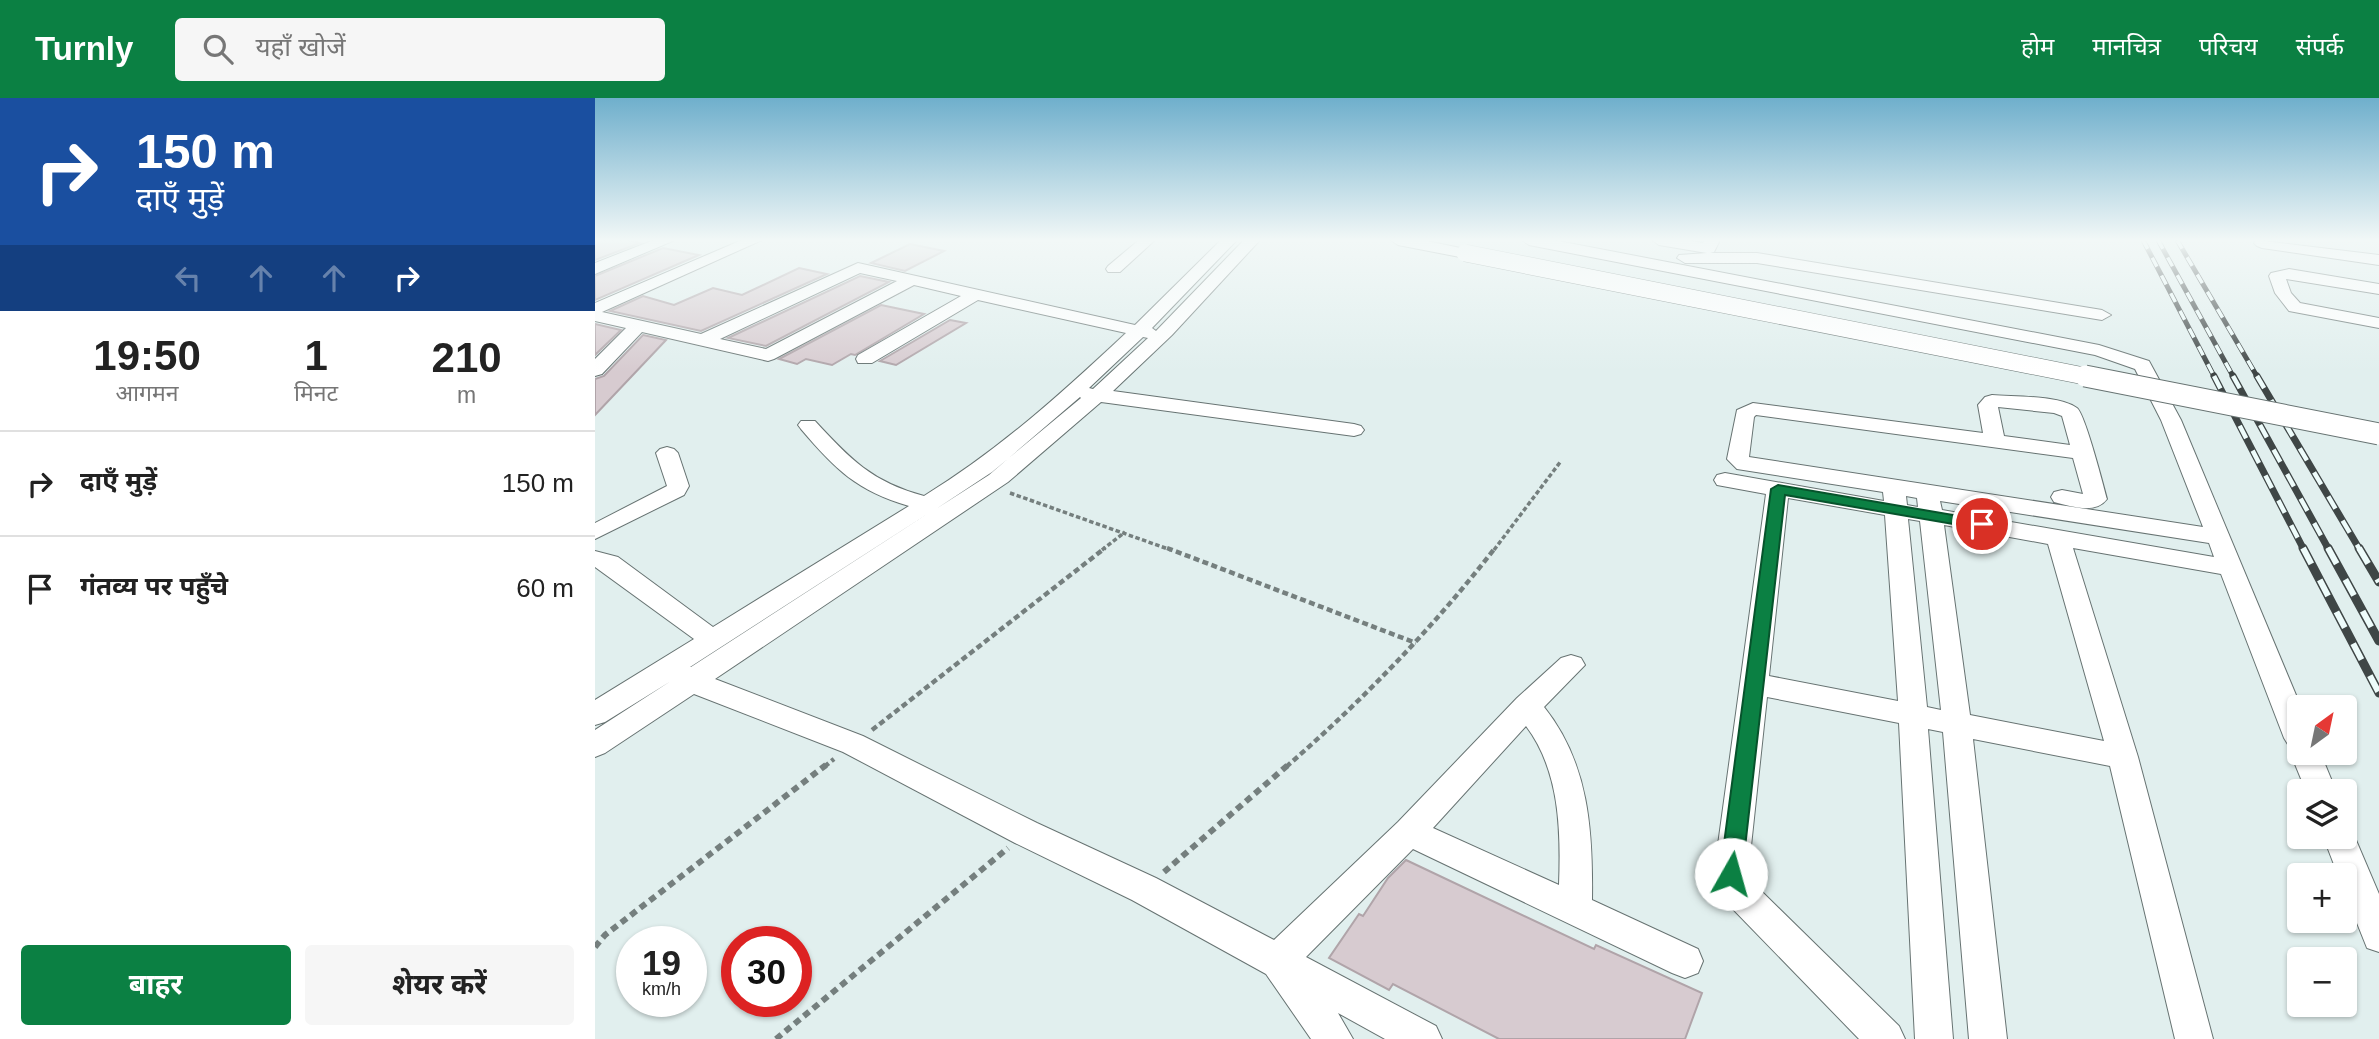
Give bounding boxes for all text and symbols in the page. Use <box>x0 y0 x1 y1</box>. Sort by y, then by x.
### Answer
search box <box>175 18 665 81</box>
text: Turnly <box>35 30 133 67</box>
icon: search <box>199 30 237 68</box>
text: यहाँ खोजें <box>255 32 346 62</box>
text: होम <box>2021 33 2054 60</box>
text: मानचित्र <box>2092 33 2161 60</box>
text: परिचय <box>2199 33 2258 60</box>
text: संपर्क <box>2296 33 2344 60</box>
text: 150 m <box>136 124 275 178</box>
icon: right <box>21 126 112 217</box>
text: दाएँ मुड़ें <box>136 181 224 217</box>
icon: left <box>169 259 207 297</box>
icon: ahead <box>242 259 280 297</box>
icon: ahead <box>315 259 353 297</box>
icon: right <box>388 259 426 297</box>
text: 19:50 <box>93 332 201 379</box>
text: 1 <box>304 332 328 379</box>
text: 210 <box>432 334 502 381</box>
text: आगमन <box>116 380 179 406</box>
text: मिनट <box>294 380 338 406</box>
text: m <box>457 382 476 408</box>
icon: right <box>21 465 59 503</box>
text: दाएँ मुड़ें <box>80 466 157 496</box>
text: 150 m <box>502 468 574 498</box>
pin <box>1952 494 2012 554</box>
icon: arrive <box>1963 505 2001 543</box>
icon: arrive <box>21 570 59 608</box>
text: गंतव्य पर पहुँचे <box>80 571 228 601</box>
text: 60 m <box>516 573 574 603</box>
north arrow <box>2287 695 2357 765</box>
map controls <box>2287 695 2357 1017</box>
button: layers <box>2287 779 2357 849</box>
position arrow <box>1694 837 1768 911</box>
button: + <box>2287 863 2357 933</box>
speed limit sign: 30 <box>721 926 812 1017</box>
text: 19 <box>642 943 681 982</box>
button: बाहर <box>21 945 291 1025</box>
button: शेयर करें <box>305 945 574 1025</box>
button: − <box>2287 947 2357 1017</box>
text: km/h <box>642 979 681 999</box>

